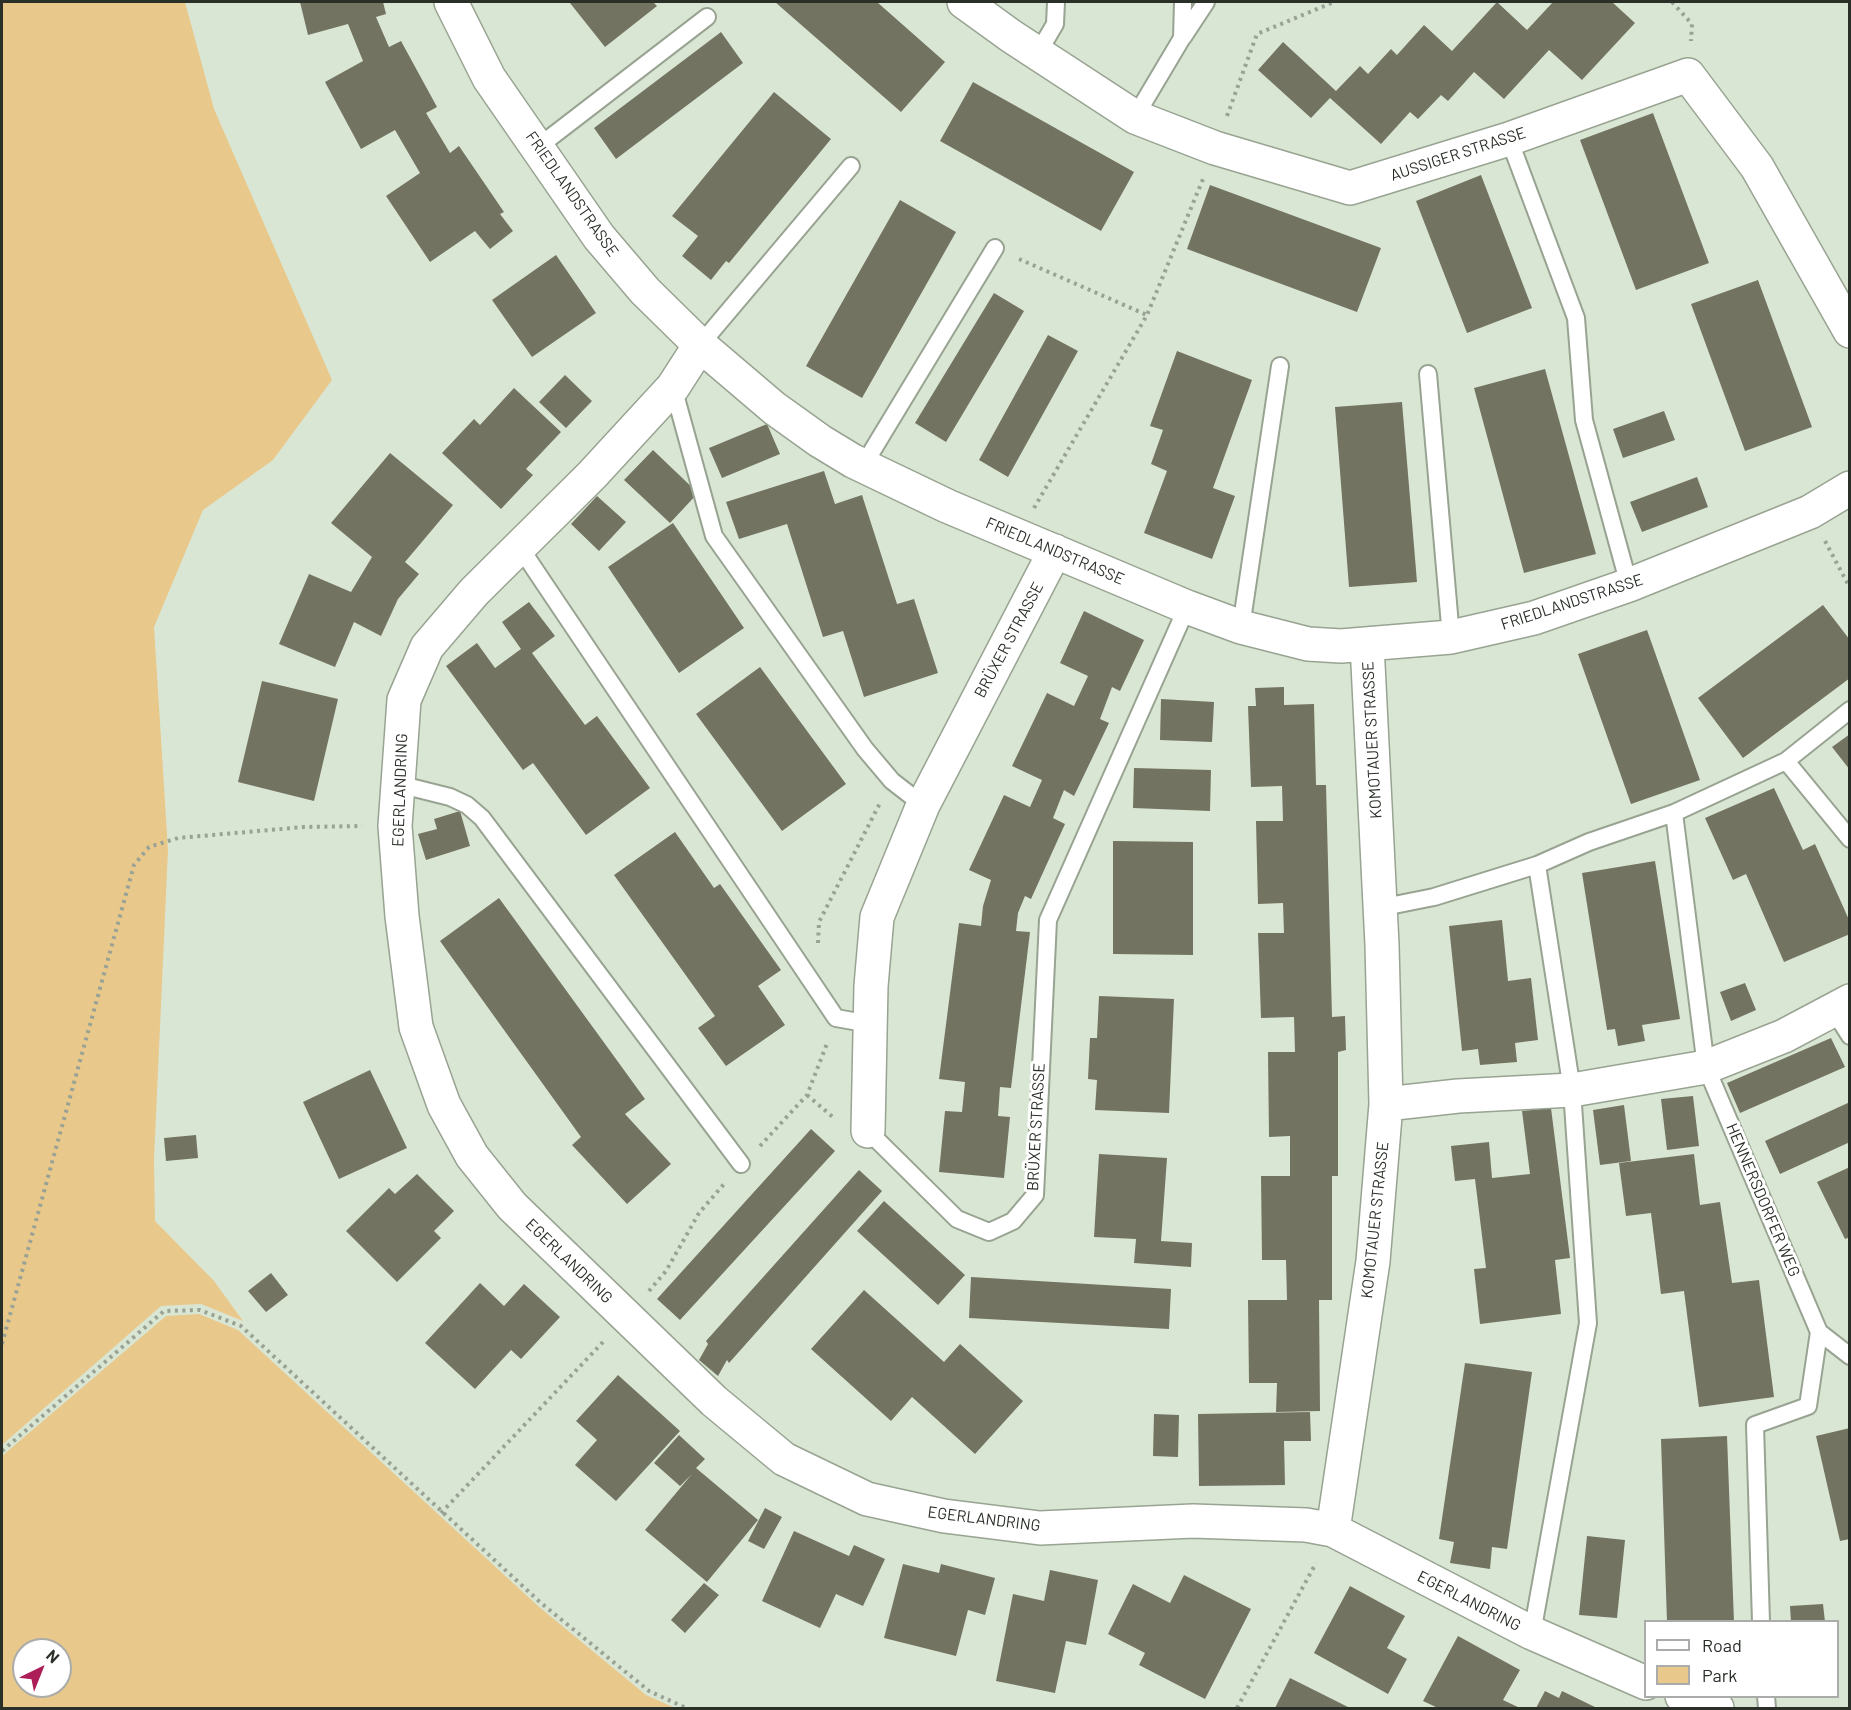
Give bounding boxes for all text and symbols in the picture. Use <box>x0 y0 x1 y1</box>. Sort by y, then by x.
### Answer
street label: AUSSIGER STRASSE <box>1388 123 1528 185</box>
street label: FRIEDLANDSTRASSE <box>522 128 622 260</box>
street label: FRIEDLANDSTRASSE <box>983 513 1127 589</box>
street label: FRIEDLANDSTRASSE <box>1498 570 1646 634</box>
street label: BRÜXER STRASSE <box>970 579 1048 701</box>
street label: KOMOTAUER STRASSE <box>1358 661 1386 819</box>
street label: EGERLANDRING <box>388 733 412 847</box>
street label: BRÜXER STRASSE <box>1023 1062 1049 1192</box>
street label: HENNERSDORFER WEG <box>1722 1120 1804 1280</box>
street label: KOMOTAUER STRASSE <box>1357 1141 1393 1299</box>
street label: EGERLANDRING <box>522 1215 616 1307</box>
street label: EGERLANDRING <box>927 1503 1041 1535</box>
street label: EGERLANDRING <box>1414 1567 1524 1635</box>
legend <box>1644 1620 1839 1698</box>
text: Road <box>1702 1634 1742 1656</box>
north arrow <box>12 1638 72 1698</box>
text: N <box>43 1645 64 1667</box>
text: Park <box>1702 1664 1737 1686</box>

